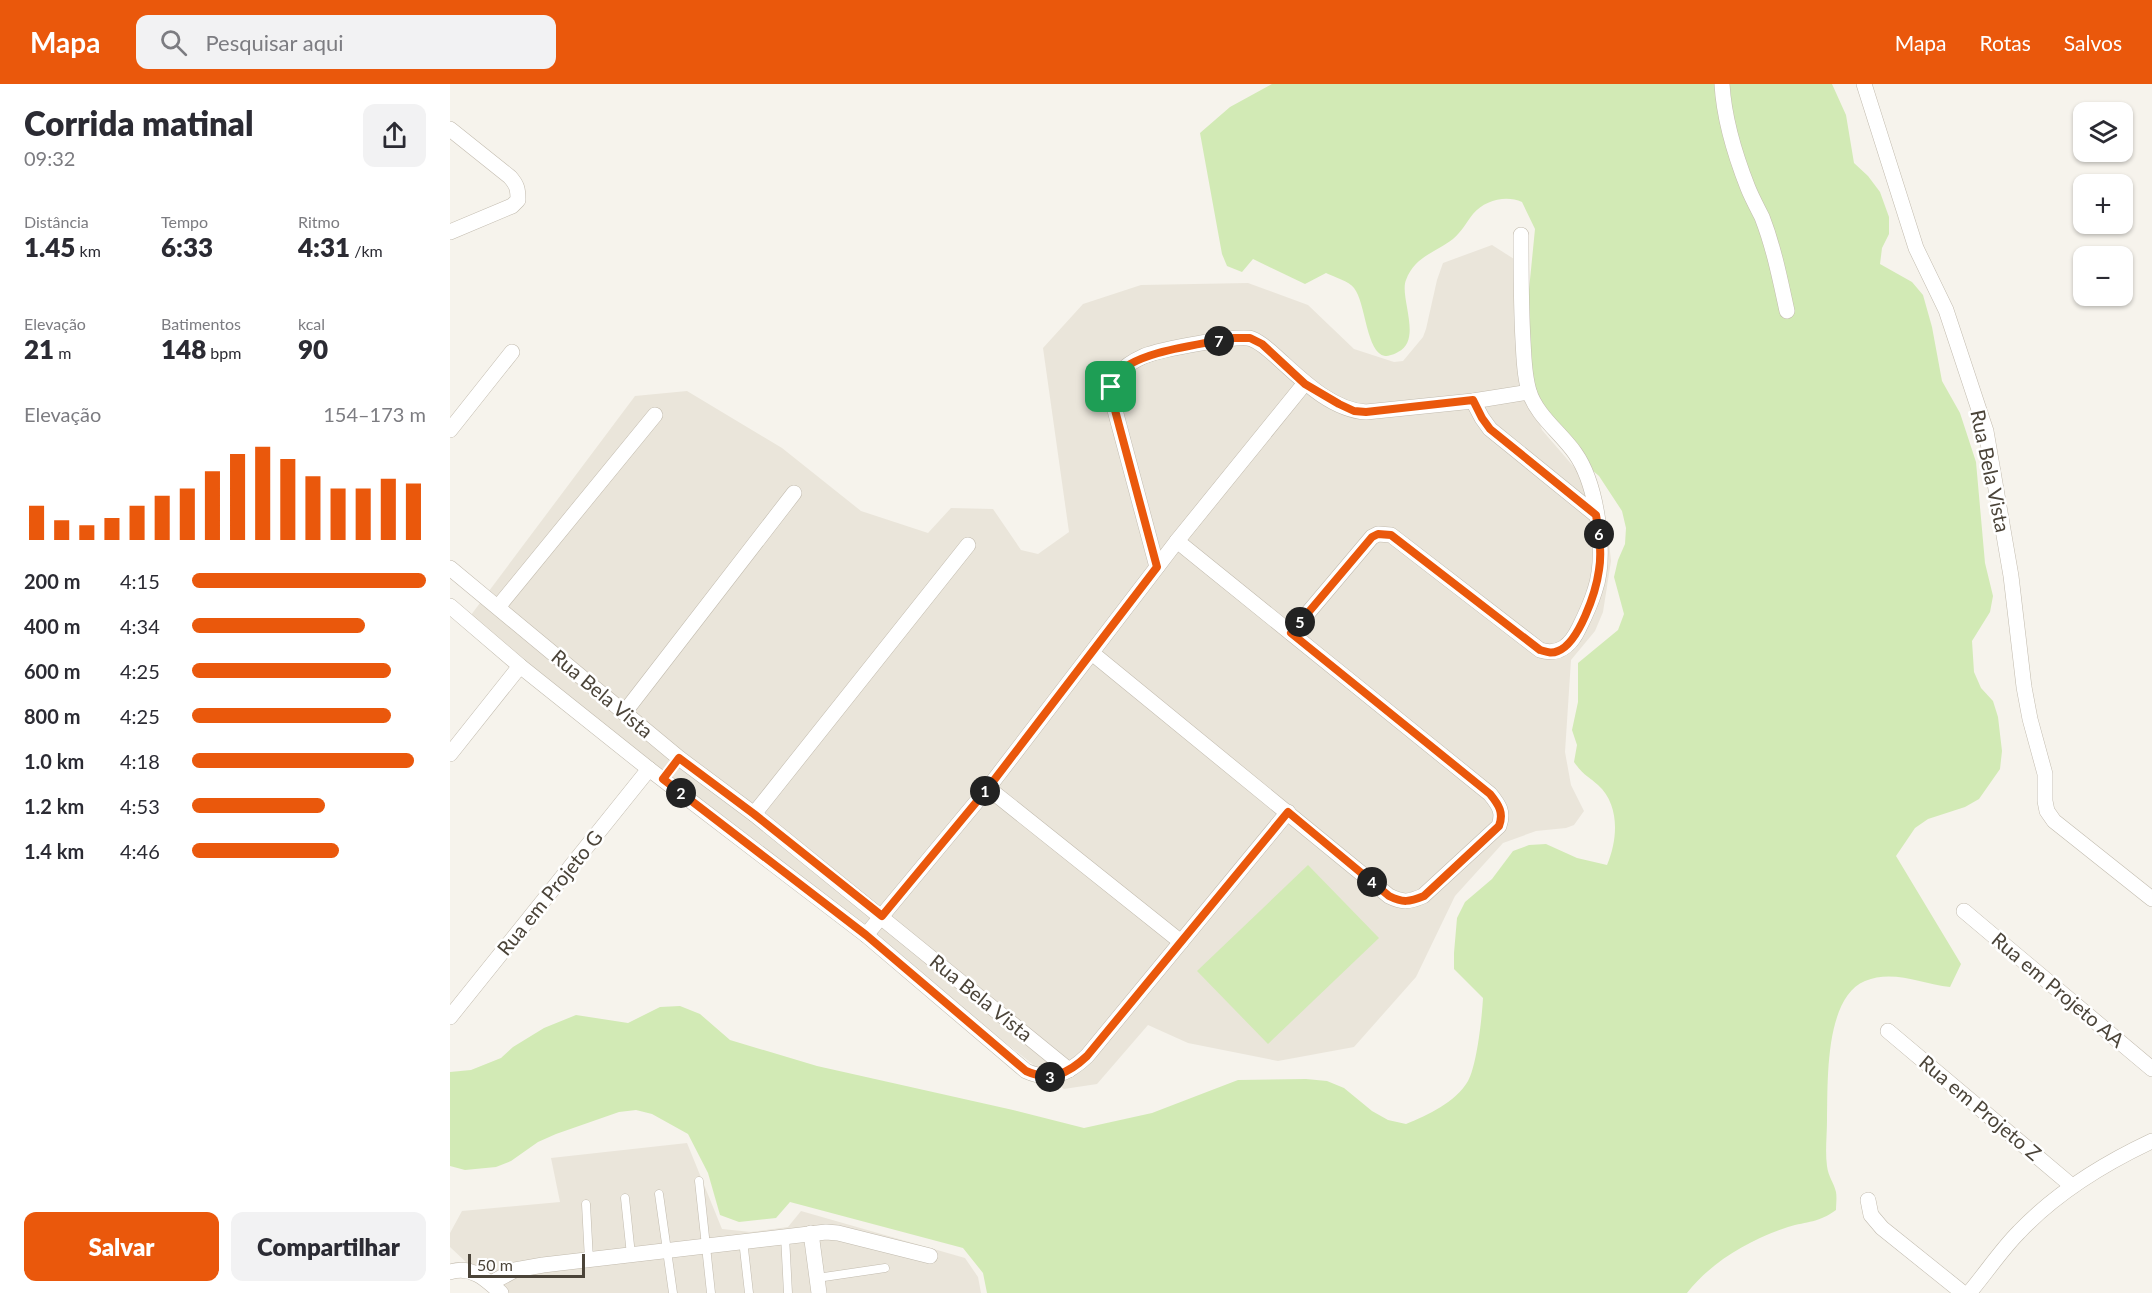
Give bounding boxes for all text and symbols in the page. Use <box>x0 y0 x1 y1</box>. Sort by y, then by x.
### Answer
search box <box>136 15 556 69</box>
text: Mapa <box>30 25 100 59</box>
icon: search <box>157 26 190 59</box>
text: Pesquisar aqui <box>205 29 344 56</box>
text: Mapa <box>1895 30 1947 55</box>
text: Rotas <box>1980 30 2031 55</box>
text: Salvos <box>2064 30 2122 55</box>
map controls <box>2073 102 2133 306</box>
button: layers <box>2073 102 2133 162</box>
text: Corrida matinal <box>24 103 254 143</box>
button: share <box>363 104 426 167</box>
text: 09:32 <box>24 146 75 170</box>
button: + <box>2073 174 2133 234</box>
text: Distância <box>24 212 89 231</box>
text: Tempo <box>161 212 208 231</box>
text: Ritmo <box>298 212 340 231</box>
text: 1.45 <box>24 231 75 263</box>
text: 6:33 <box>161 231 213 263</box>
text: 4:31 <box>298 231 350 263</box>
text: km <box>75 241 101 260</box>
text: /km <box>350 241 383 260</box>
button: − <box>2073 246 2133 306</box>
text: Elevação <box>24 314 86 333</box>
text: Batimentos <box>161 314 241 333</box>
text: kcal <box>298 314 325 333</box>
pin: 7 <box>1204 326 1234 356</box>
text: 7 <box>1214 331 1224 350</box>
text: 21 <box>24 333 54 365</box>
text: 148 <box>161 333 206 365</box>
text: 90 <box>298 333 328 365</box>
text: m <box>54 343 71 362</box>
text: bpm <box>206 343 241 362</box>
pin <box>1085 361 1136 412</box>
icon: arrive <box>1094 370 1127 403</box>
text: Elevação <box>24 402 101 426</box>
text: 154–173 m <box>323 402 426 426</box>
street label: Rua Bela Vista <box>1966 407 2016 534</box>
pin: 6 <box>1584 519 1614 549</box>
text: 6 <box>1594 524 1604 543</box>
text: 200 m <box>24 569 80 593</box>
text: 4:15 <box>120 569 160 593</box>
pin: 5 <box>1285 607 1315 637</box>
text: 5 <box>1295 612 1305 631</box>
text: 400 m <box>24 614 80 638</box>
text: 4:34 <box>120 614 160 638</box>
street label: Rua Bela Vista <box>547 644 658 743</box>
text: 600 m <box>24 659 80 683</box>
text: 4:25 <box>120 659 160 683</box>
text: 800 m <box>24 704 80 728</box>
text: 4:25 <box>120 704 160 728</box>
text: 1.0 km <box>24 749 84 773</box>
text: 4:18 <box>120 749 160 773</box>
pin: 1 <box>970 776 1000 806</box>
pin: 2 <box>666 778 696 808</box>
text: 1 <box>980 781 990 800</box>
text: 2 <box>676 783 686 802</box>
text: 1.2 km <box>24 794 84 818</box>
text: 4:53 <box>120 794 160 818</box>
street label: Rua em Projeto G <box>491 825 607 960</box>
text: 1.4 km <box>24 839 84 863</box>
text: 4:46 <box>120 839 160 863</box>
pin: 4 <box>1357 867 1387 897</box>
text: 4 <box>1367 872 1377 891</box>
street label: Rua em Projeto AA <box>1987 927 2130 1052</box>
street label: Rua Bela Vista <box>926 949 1038 1046</box>
street label: Rua em Projeto Z <box>1915 1049 2046 1165</box>
pin: 3 <box>1035 1062 1065 1092</box>
text: 3 <box>1045 1067 1055 1086</box>
button: Salvar <box>24 1212 219 1281</box>
button: Compartilhar <box>231 1212 426 1281</box>
scale bar <box>468 1251 585 1278</box>
text: 50 m <box>477 1255 513 1274</box>

